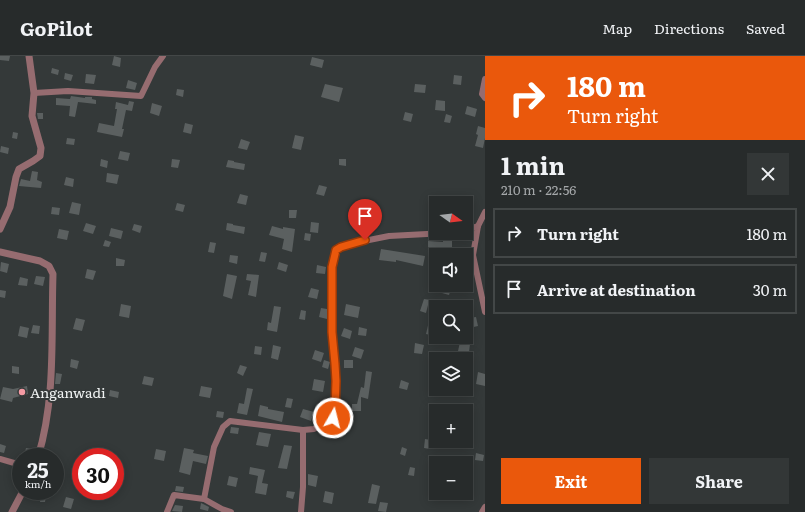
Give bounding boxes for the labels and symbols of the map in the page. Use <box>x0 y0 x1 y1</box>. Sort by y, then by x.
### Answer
north arrow <box>429 196 473 240</box>
pin <box>348 199 382 240</box>
place label: Anganwadi <box>30 382 106 402</box>
marker: Anganwadi <box>17 387 27 397</box>
position arrow <box>312 397 354 439</box>
speed limit sign: 30 <box>72 448 124 500</box>

